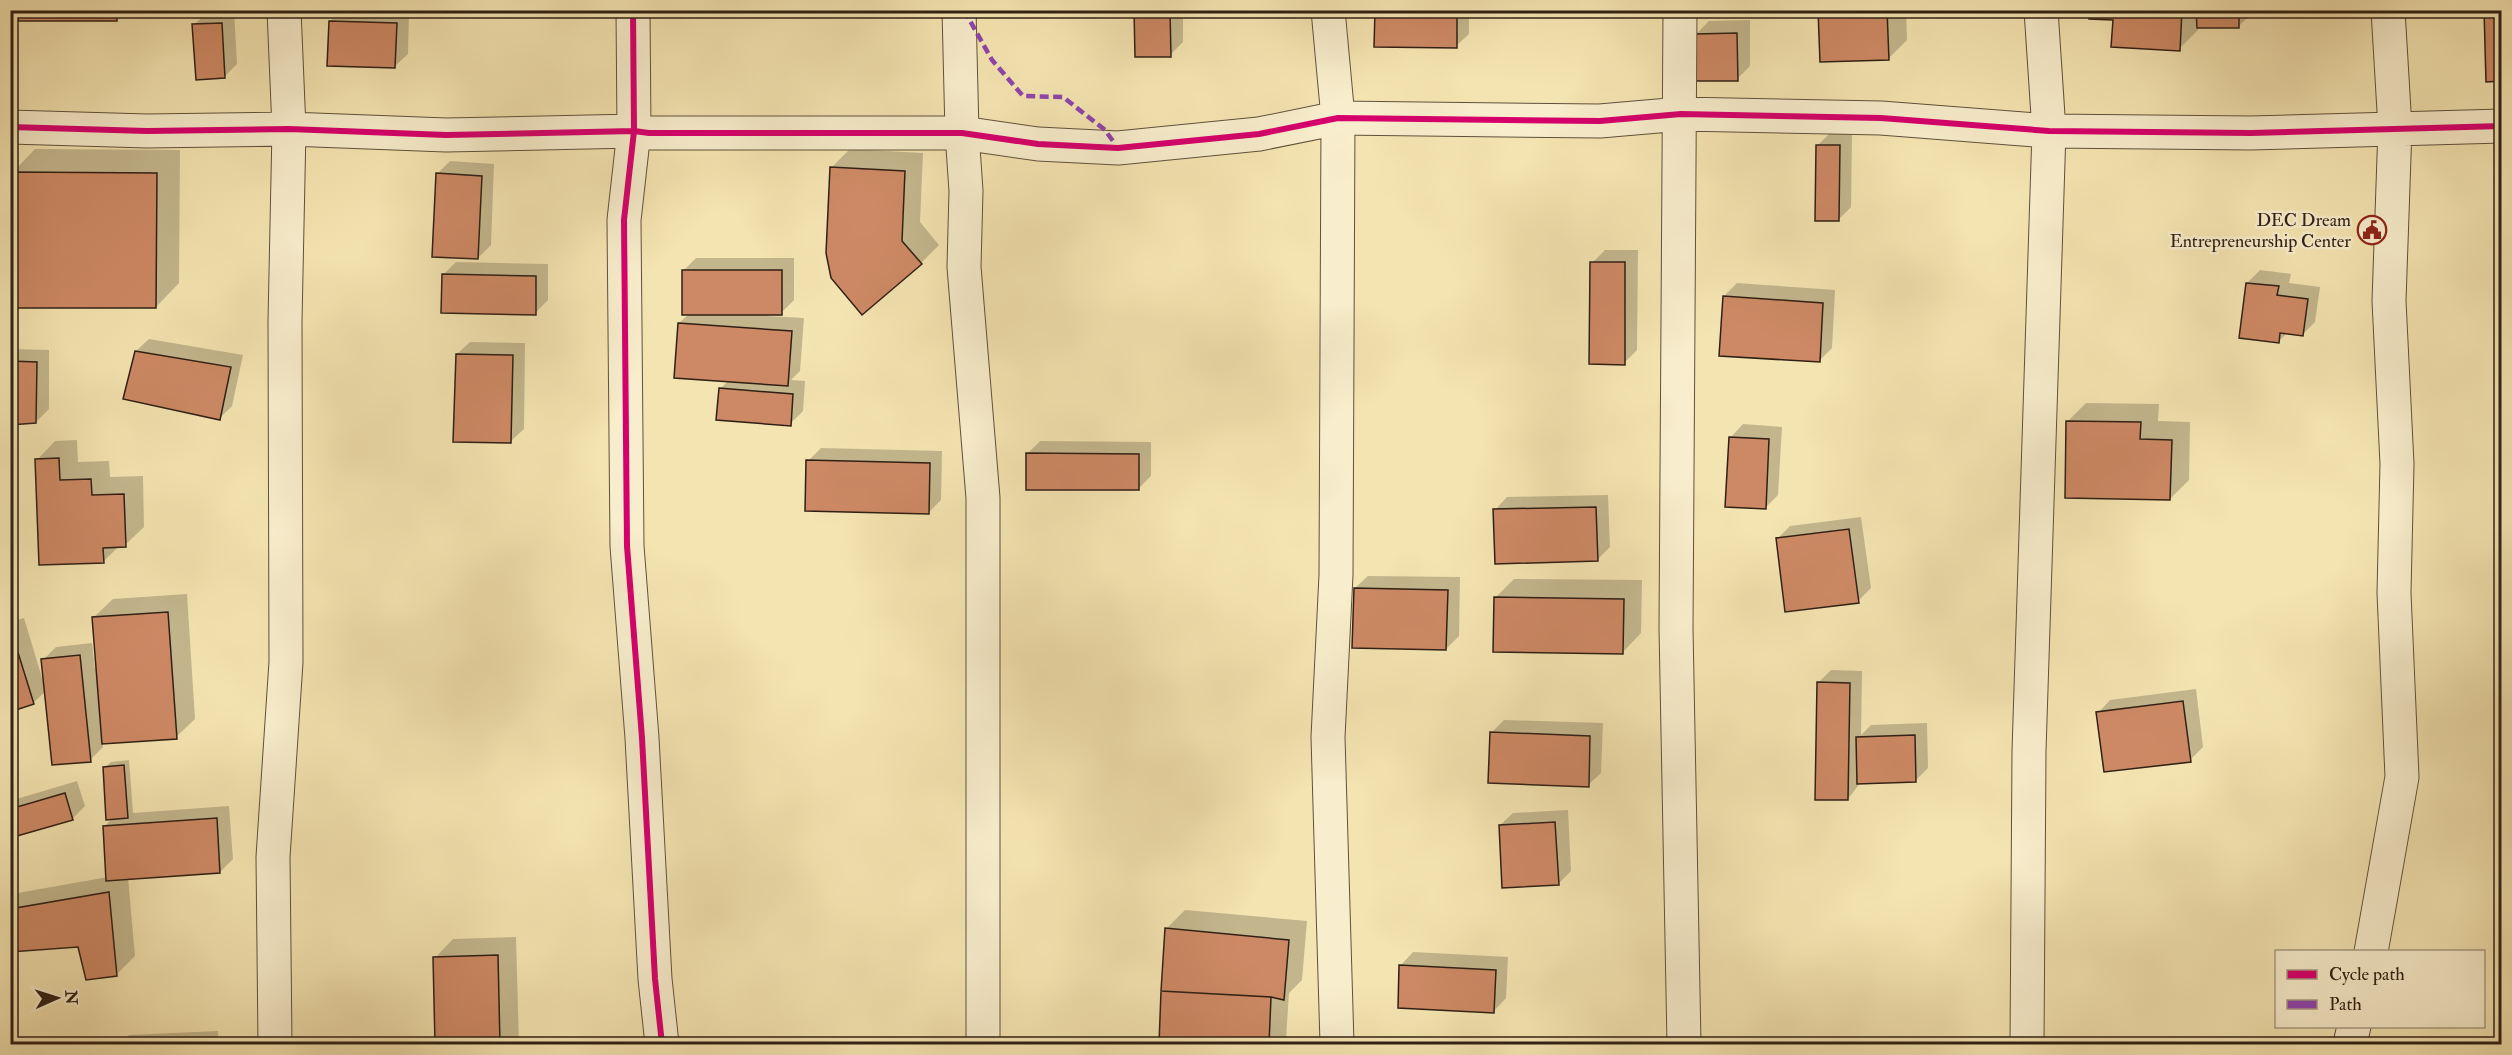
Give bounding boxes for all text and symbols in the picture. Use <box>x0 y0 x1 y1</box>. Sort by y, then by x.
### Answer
place label: DEC Dream Entrepreneurship Center <box>2170 209 2351 253</box>
public building icon: DEC Dream Entrepreneurship Center <box>2356 214 2388 246</box>
legend <box>2275 950 2485 1028</box>
text: Cycle path <box>2329 963 2405 986</box>
north arrow <box>27 968 87 1028</box>
text: N <box>61 989 81 1006</box>
text: Path <box>2329 993 2362 1016</box>

